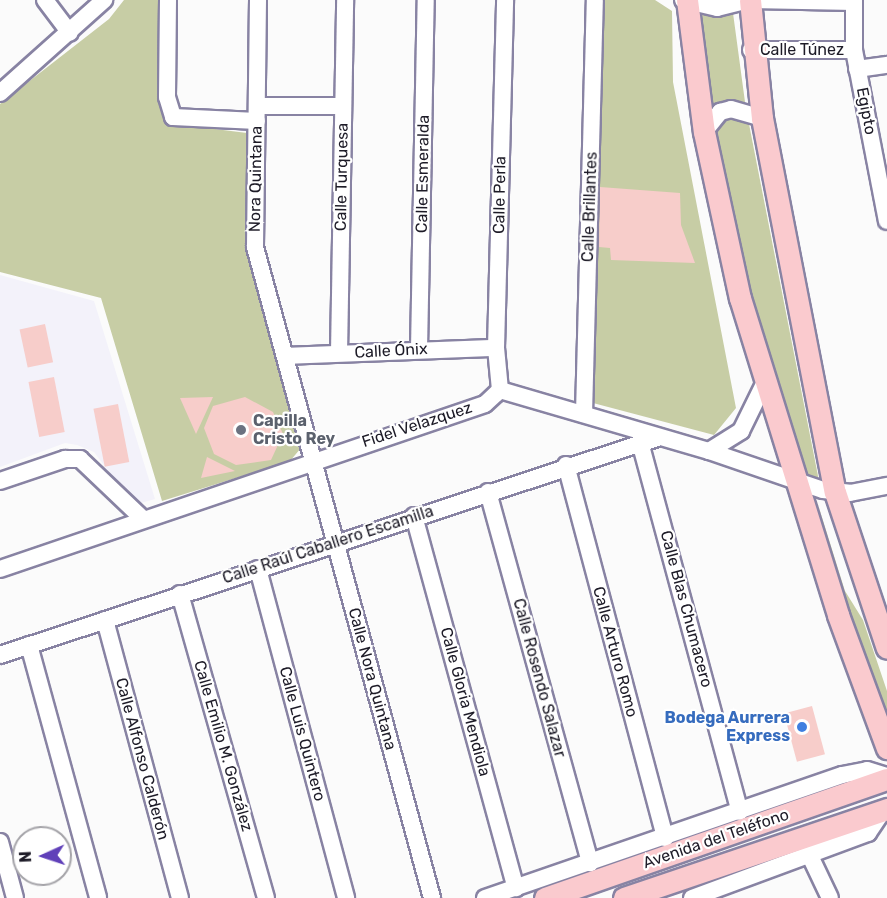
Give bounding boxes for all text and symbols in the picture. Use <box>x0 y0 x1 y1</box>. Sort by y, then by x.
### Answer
street label: Calle Túnez <box>760 40 844 60</box>
street label: Egipto <box>852 86 880 136</box>
street label: Calle Esmeralda <box>412 115 434 233</box>
street label: Calle Turquesa <box>331 122 353 232</box>
street label: Nora Quintana <box>245 126 267 232</box>
street label: Calle Brillantes <box>578 152 602 262</box>
street label: Calle Perla <box>490 156 510 234</box>
street label: Calle Ónix <box>354 339 428 363</box>
street label: Fidel Velazquez <box>359 398 475 452</box>
place label: Capilla Cristo Rey <box>253 411 335 449</box>
marker: Capilla Cristo Rey <box>234 423 248 437</box>
street label: Calle Raúl Caballero Escamilla <box>220 502 436 588</box>
street label: Calle Blas Chumacero <box>656 528 716 690</box>
street label: Calle Arturo Romo <box>588 584 642 720</box>
street label: Calle Rosendo Salazar <box>509 596 569 760</box>
street label: Calle Nora Quintana <box>344 606 400 752</box>
street label: Calle Gloria Mendiola <box>436 625 494 779</box>
street label: Calle Emilio M. González <box>189 658 257 834</box>
street label: Calle Luis Quintero <box>275 665 329 803</box>
street label: Calle Alfonso Calderón <box>111 676 173 842</box>
place label: Bodega Aurrera Express <box>664 708 790 746</box>
marker: Bodega Aurrera Express <box>795 720 809 734</box>
street label: Avenida del Teléfono <box>640 805 792 873</box>
north arrow <box>12 826 72 886</box>
text: N <box>16 851 35 863</box>

